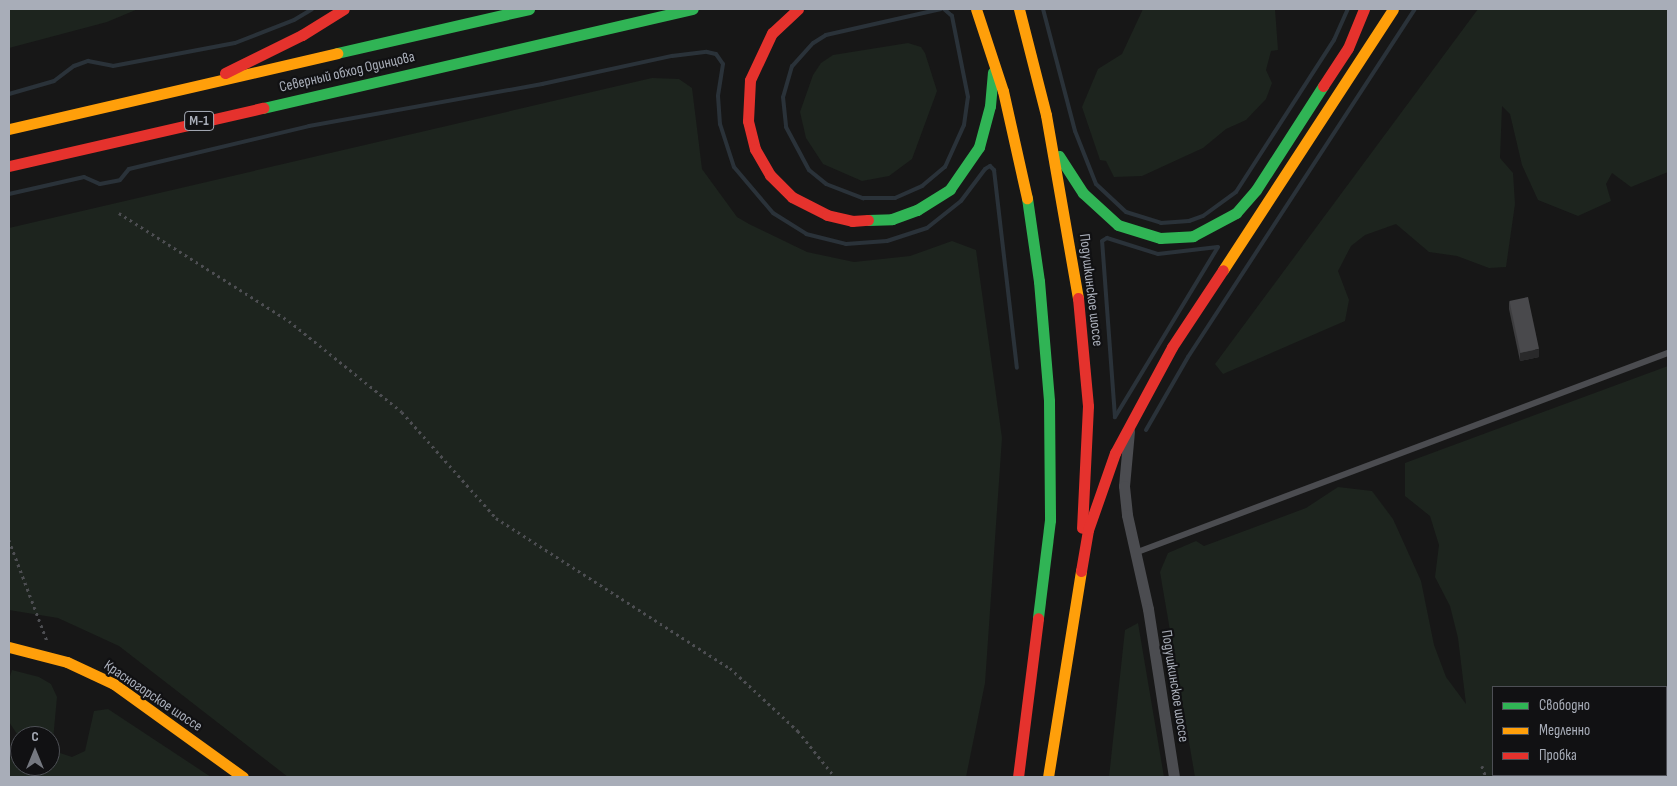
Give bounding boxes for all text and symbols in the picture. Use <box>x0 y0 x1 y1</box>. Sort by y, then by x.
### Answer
street label: Северный обход Одинцова <box>278 48 416 96</box>
road number: М-1 <box>184 110 214 132</box>
street label: Подушкинское шоссе <box>1075 233 1107 347</box>
street label: Подушкинское шоссе <box>1157 629 1193 743</box>
street label: Красногорское шоссе <box>100 656 206 736</box>
legend <box>1492 686 1667 776</box>
text: Свободно <box>1539 696 1590 715</box>
text: Медленно <box>1539 721 1590 740</box>
north arrow <box>10 726 60 776</box>
text: С <box>31 728 39 745</box>
text: Пробка <box>1539 746 1577 765</box>

